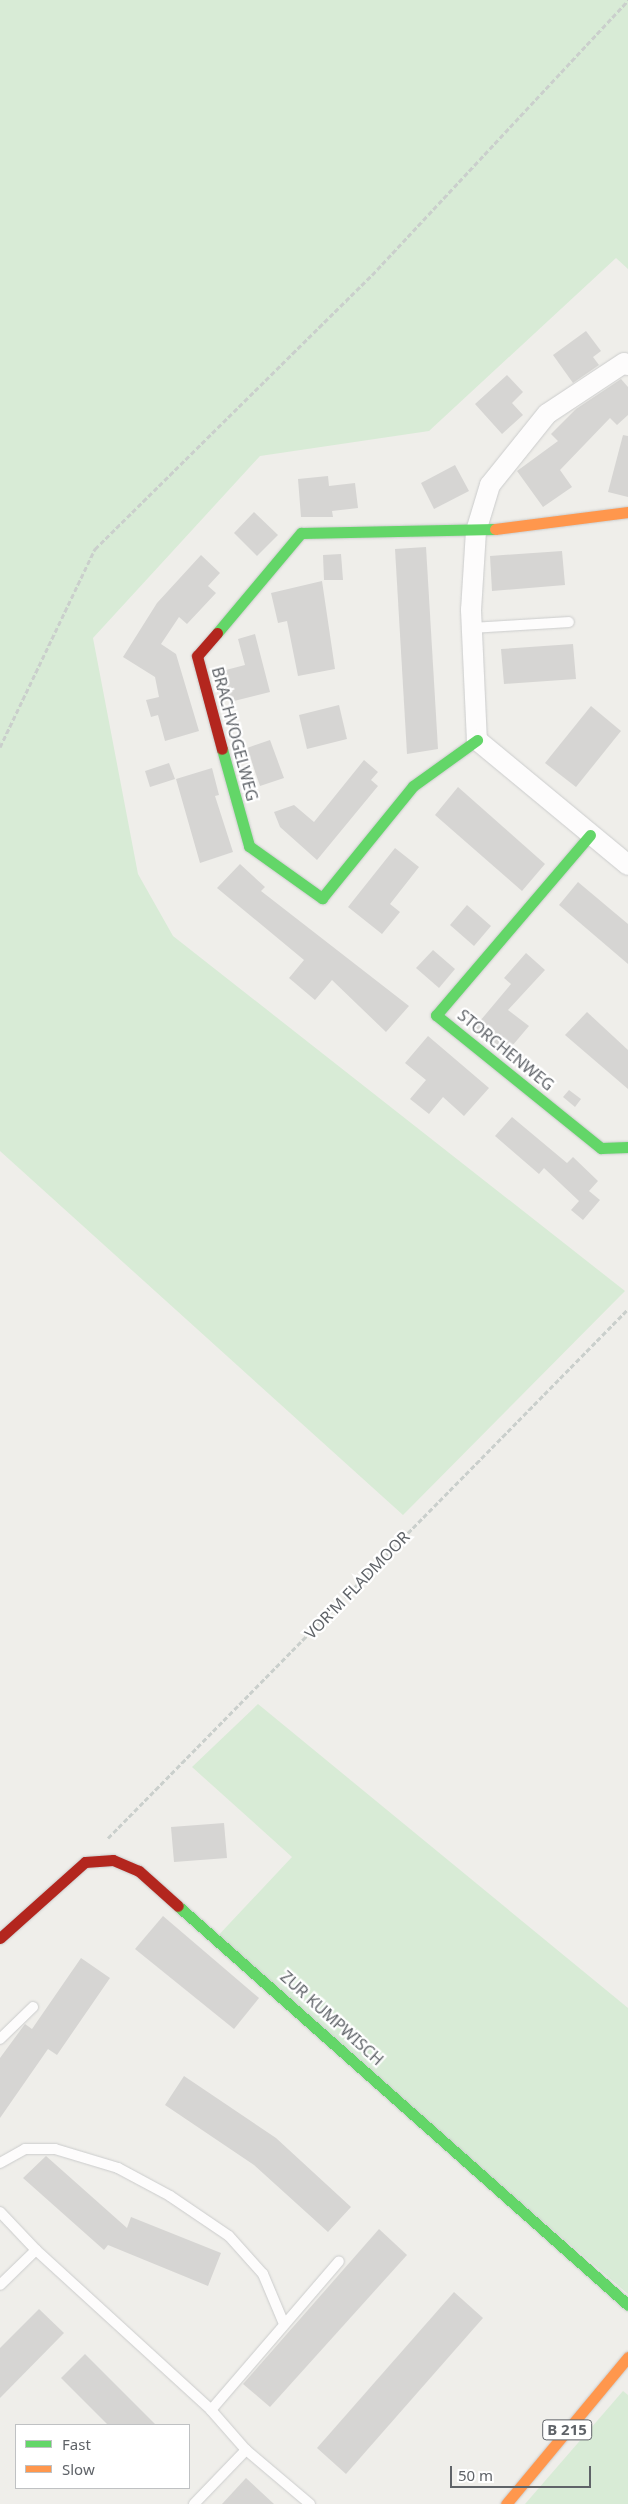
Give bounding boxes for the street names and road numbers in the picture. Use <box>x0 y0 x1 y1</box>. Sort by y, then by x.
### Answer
street label: BRACHVOGELWEG <box>208 665 262 803</box>
street label: STORCHENWEG <box>454 1005 558 1095</box>
street label: VOR'M FLADMOOR <box>301 1527 413 1643</box>
street label: ZUR KUMPWISCH <box>277 1967 387 2069</box>
road number: B 215 <box>542 2418 592 2442</box>

